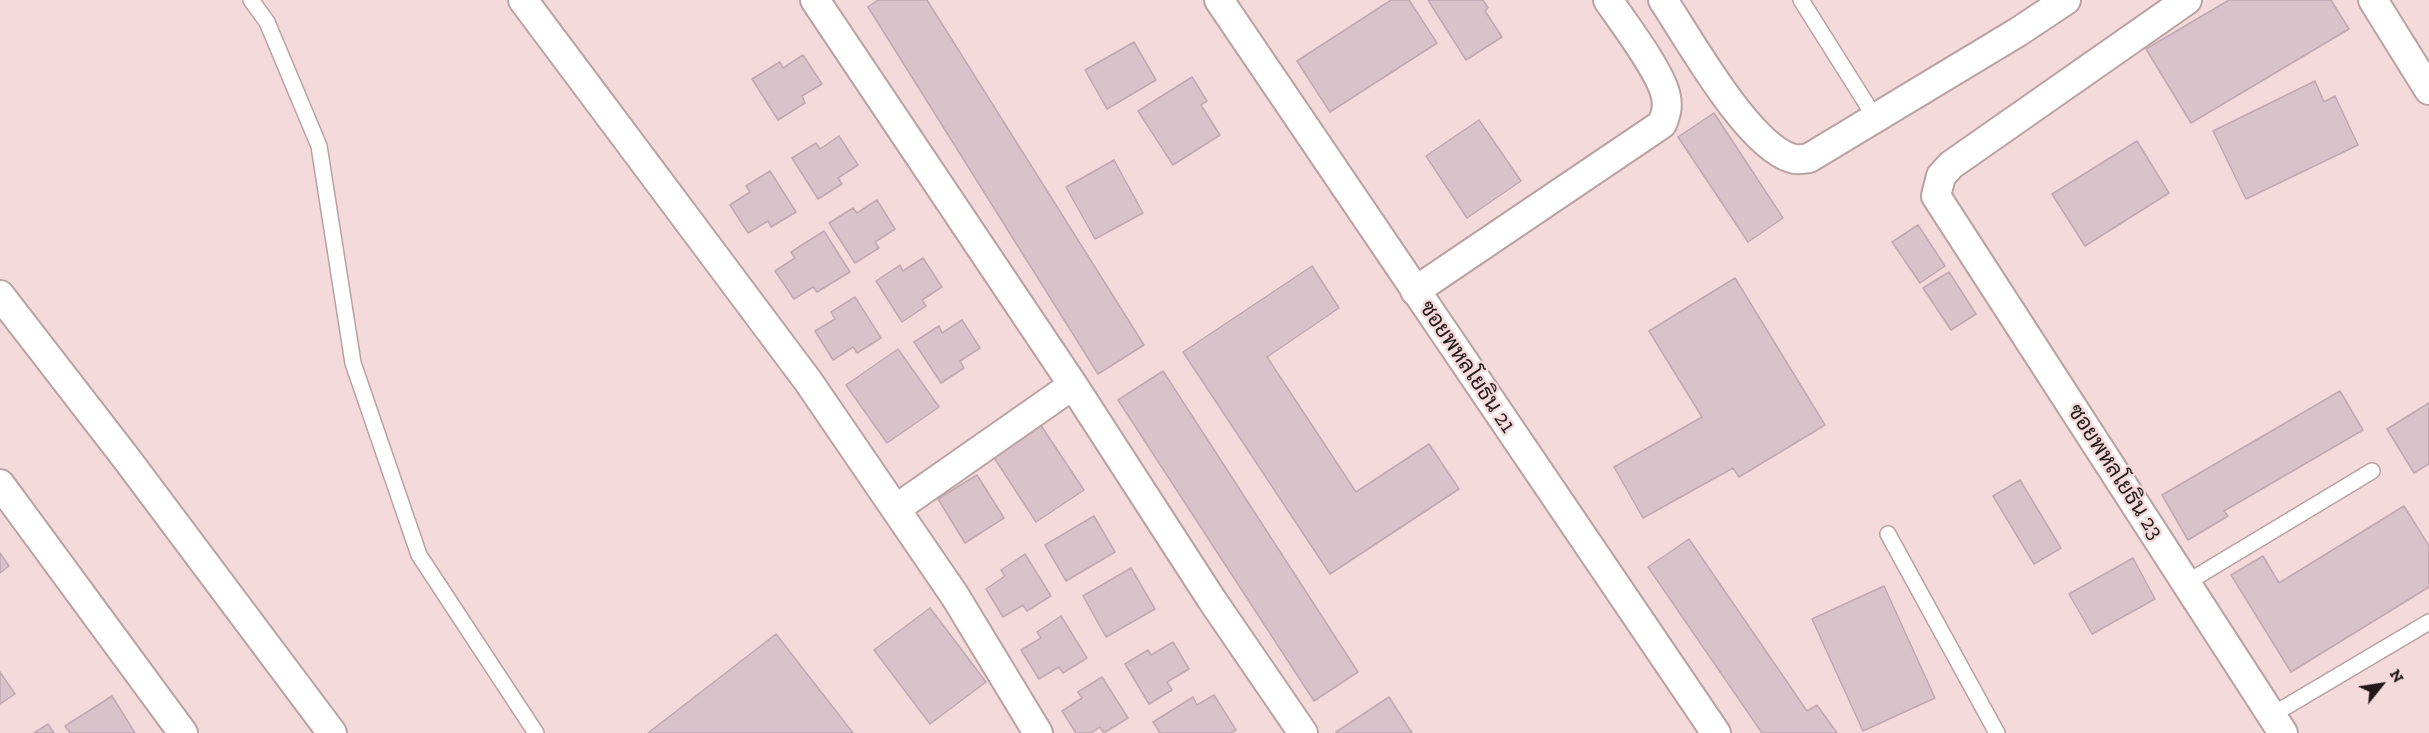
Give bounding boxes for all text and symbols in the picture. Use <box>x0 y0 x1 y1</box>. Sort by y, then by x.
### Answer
street label: ซอยพหลโยธิน 21 <box>1413 296 1521 438</box>
street label: ซอยพหลโยธิน 23 <box>2062 400 2168 544</box>
north arrow <box>2351 655 2411 715</box>
text: N <box>2386 666 2408 686</box>

